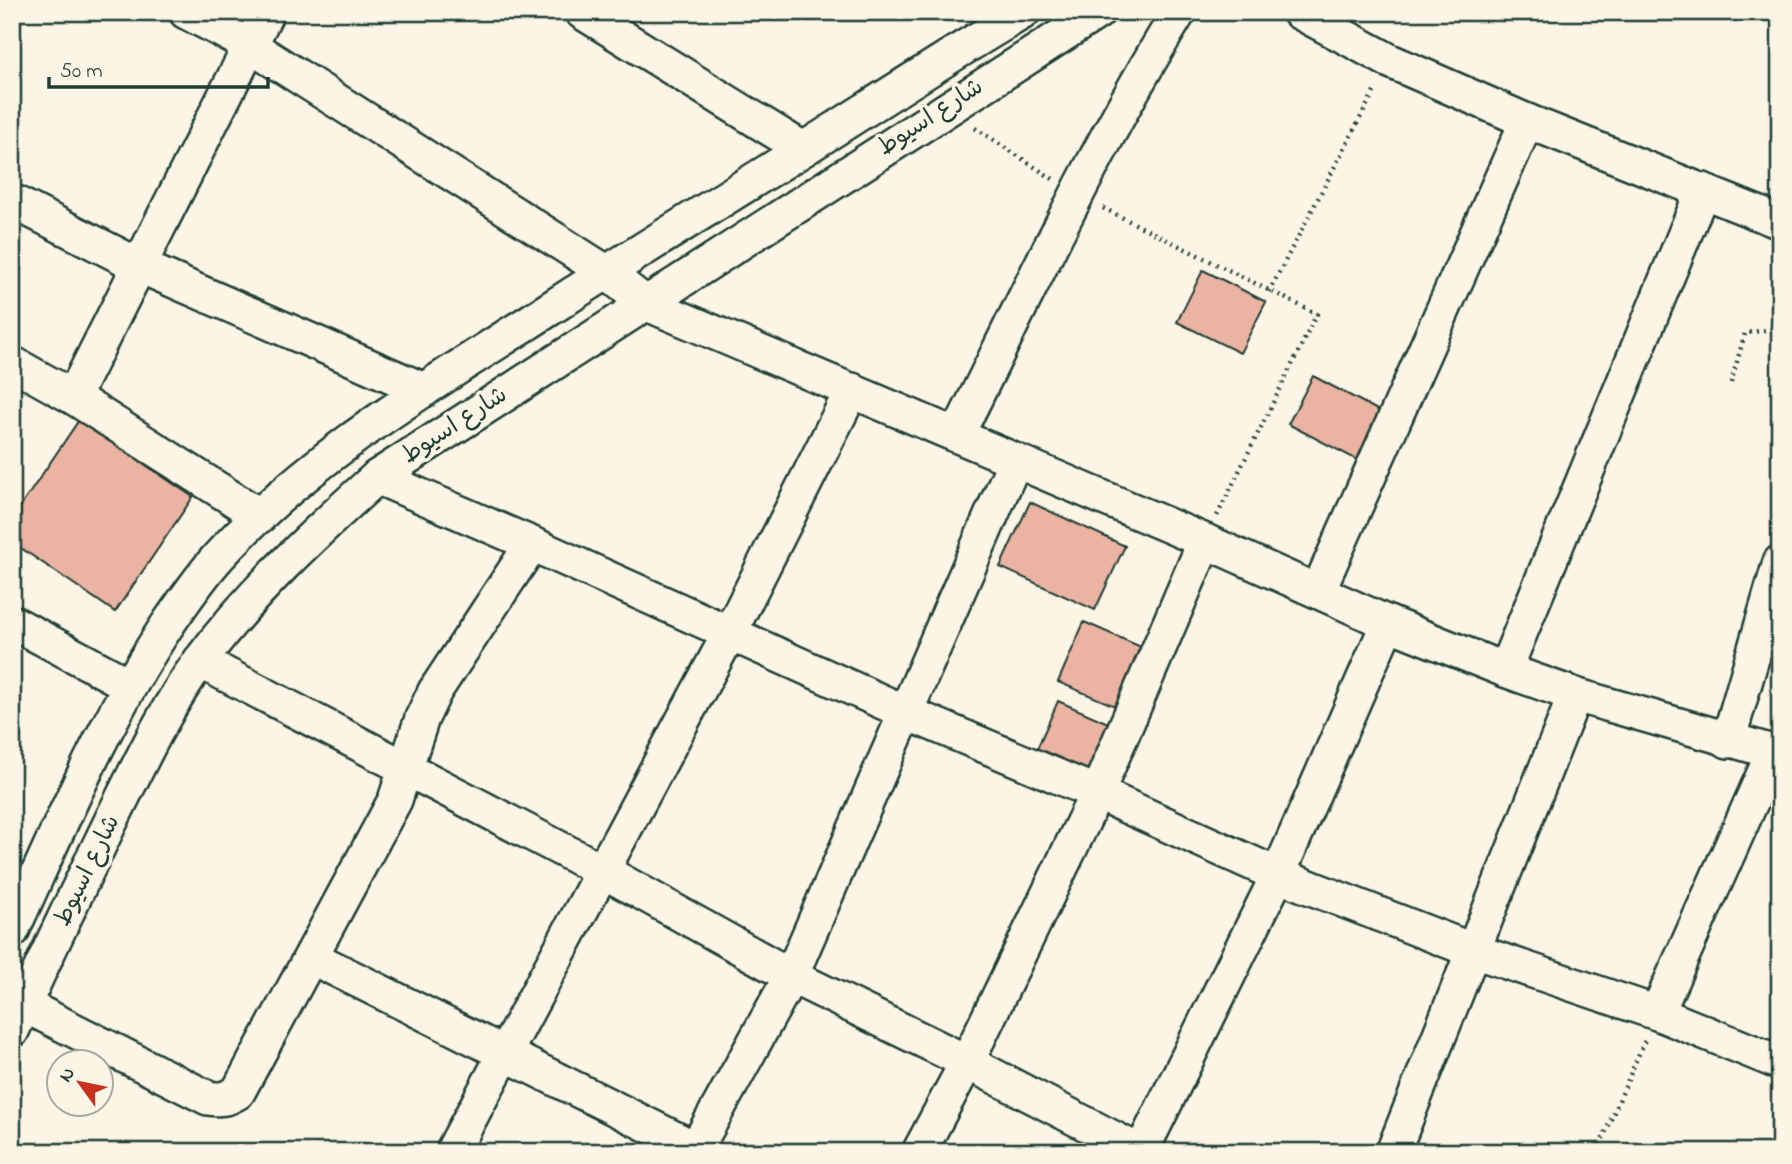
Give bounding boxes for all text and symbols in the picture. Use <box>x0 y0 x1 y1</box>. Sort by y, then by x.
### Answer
scale bar <box>49 46 268 90</box>
text: 50 m <box>60 57 103 87</box>
street label: شارع اسيوط <box>871 71 991 165</box>
street label: شارع اسيوط <box>395 379 515 473</box>
street label: شارع اسيوط <box>46 809 130 933</box>
north arrow <box>46 1048 116 1118</box>
text: N <box>53 1062 83 1088</box>

